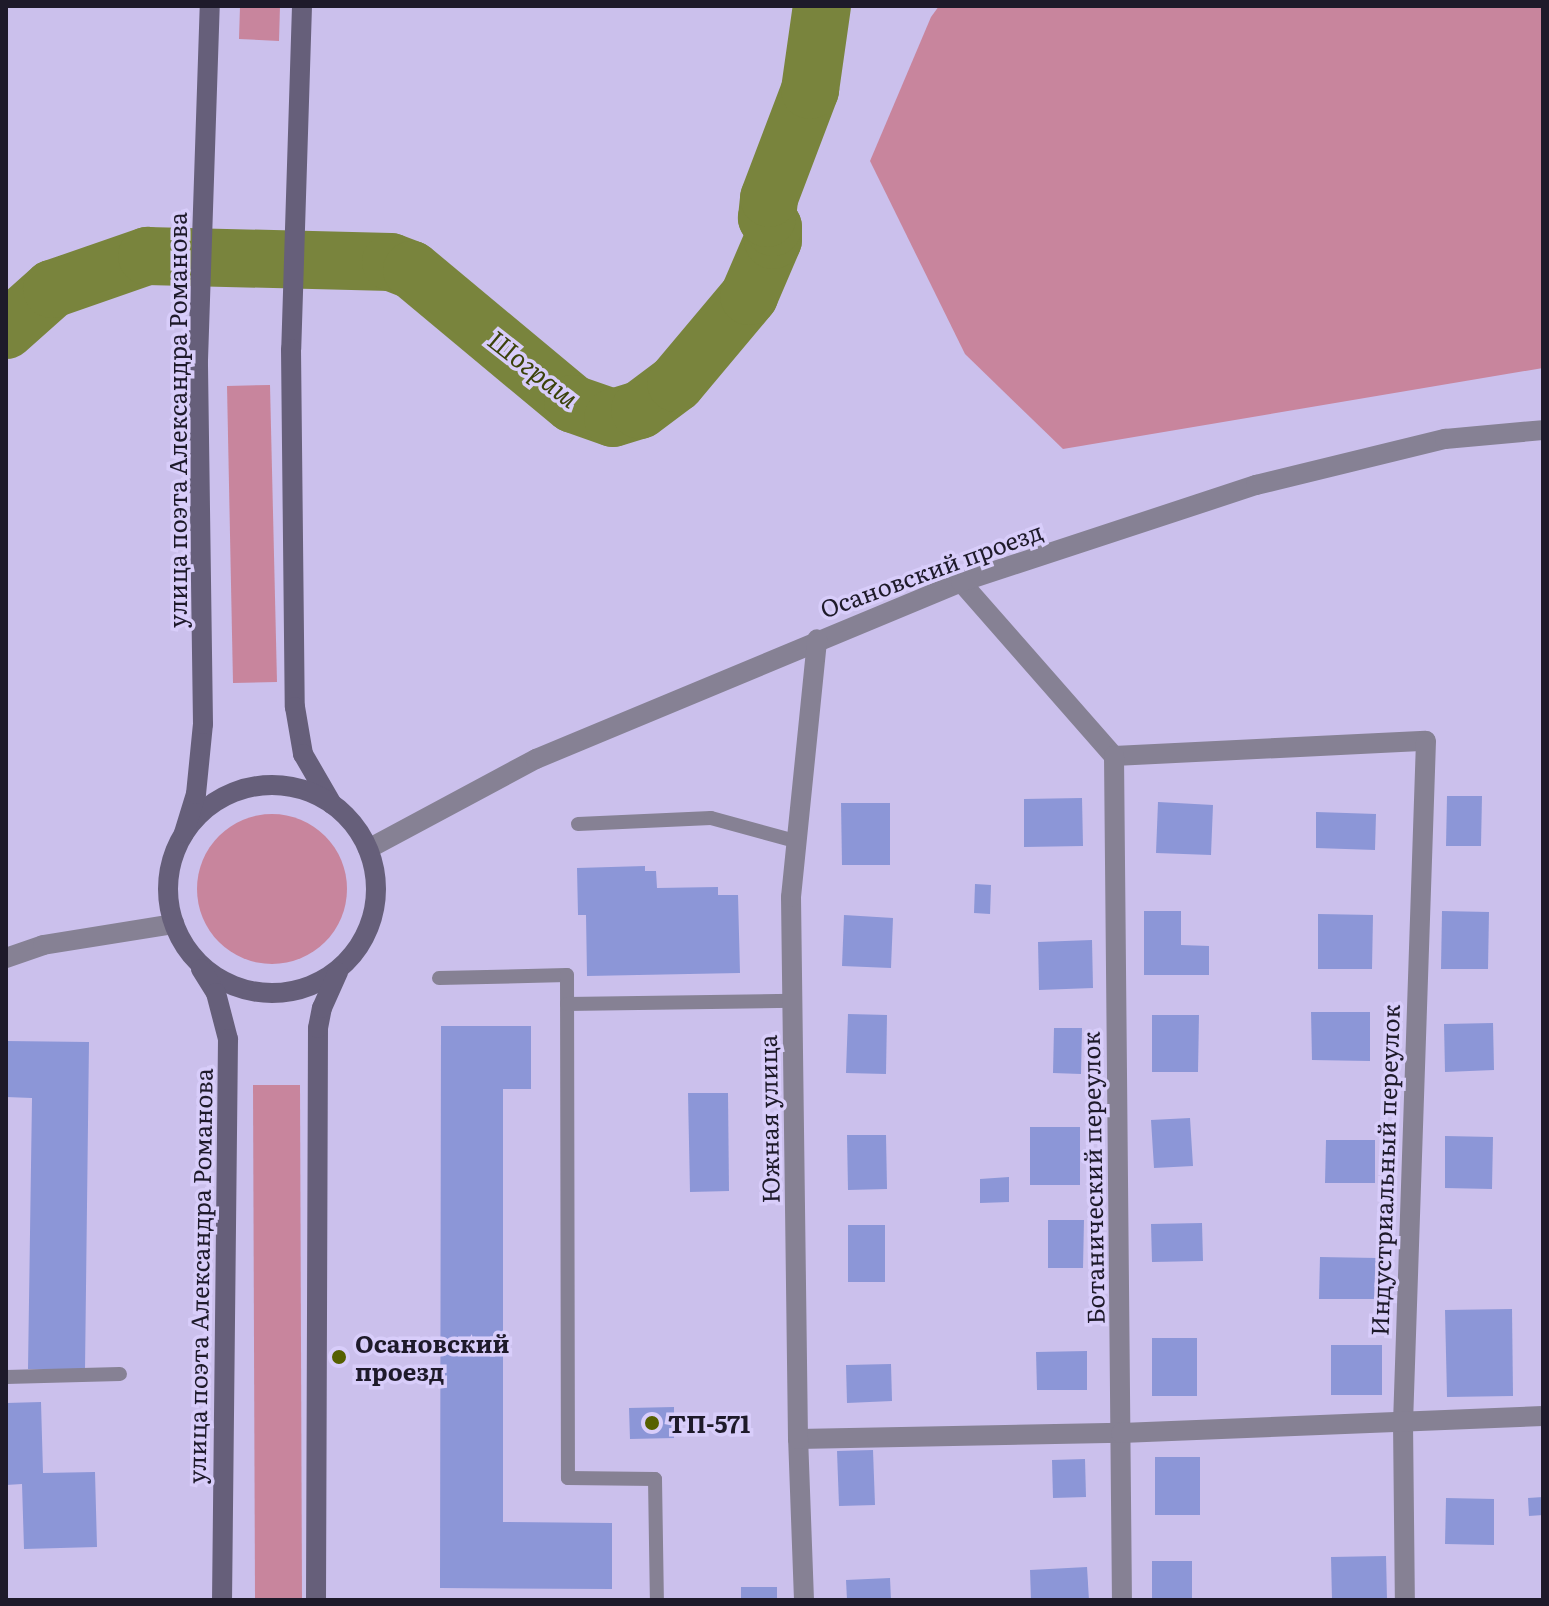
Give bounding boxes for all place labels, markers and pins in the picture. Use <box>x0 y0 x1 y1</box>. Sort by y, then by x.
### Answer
place label: Осановский проезд <box>355 1329 510 1385</box>
marker: Осановский проезд <box>330 1348 348 1366</box>
place label: ТП-571 <box>668 1409 750 1437</box>
marker: ТП-571 <box>643 1414 661 1432</box>

